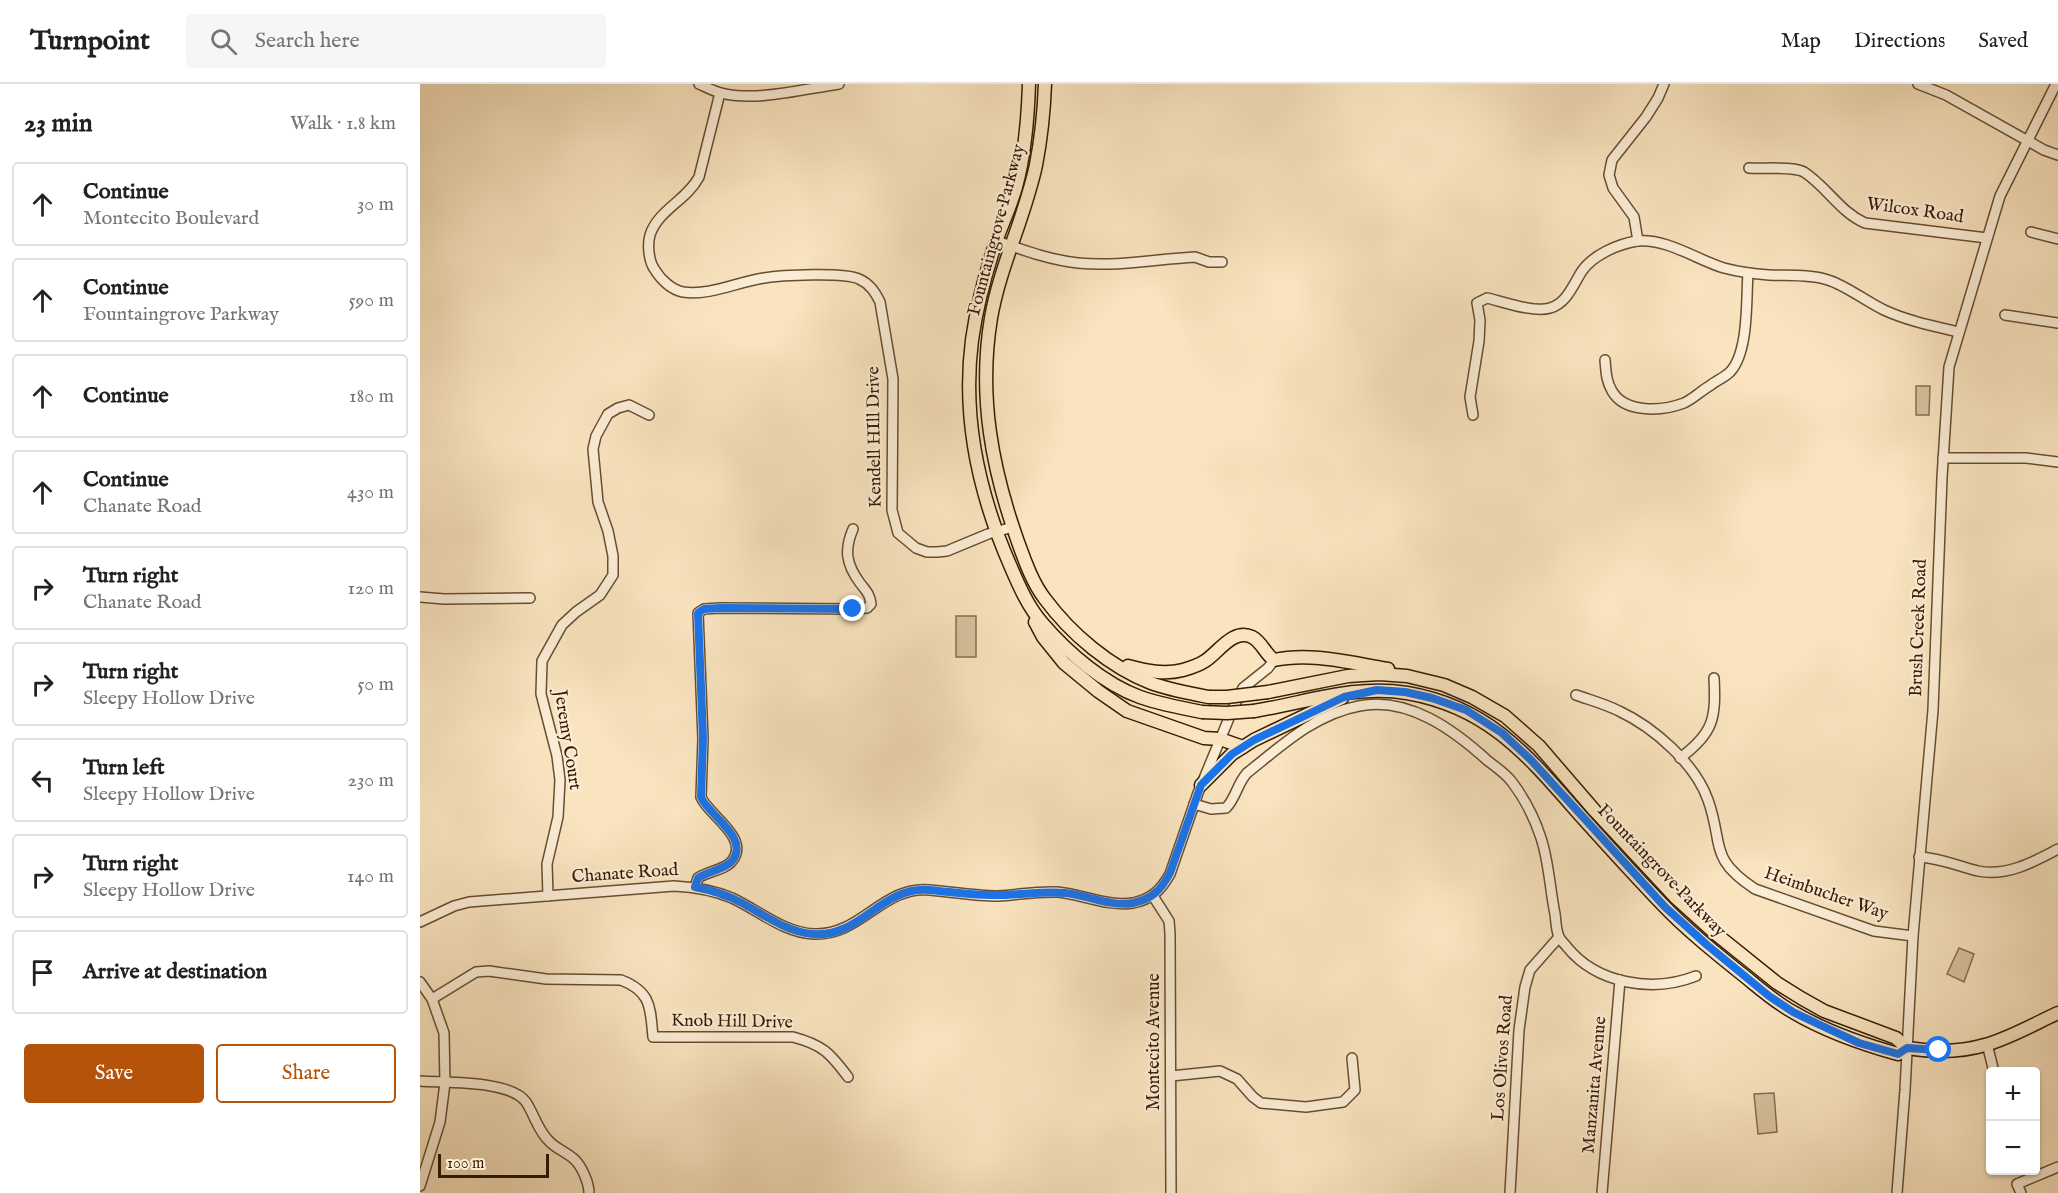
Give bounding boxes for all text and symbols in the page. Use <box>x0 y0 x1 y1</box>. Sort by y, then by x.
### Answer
search box <box>186 14 606 68</box>
text: Turnpoint <box>30 24 150 59</box>
icon: search <box>207 25 240 58</box>
text: Search here <box>255 27 360 55</box>
text: Map <box>1781 28 1821 55</box>
text: Directions <box>1854 28 1945 55</box>
text: Saved <box>1978 28 2028 55</box>
text: 23 min <box>24 107 92 140</box>
text: Walk · 1.8 km <box>290 111 396 136</box>
street label: Fountaingrove Parkway <box>963 142 1031 318</box>
text: Continue <box>83 178 169 206</box>
icon: ahead <box>26 188 59 221</box>
text: 30 m <box>357 192 394 217</box>
street label: Wilcox Road <box>1865 193 1965 229</box>
text: Montecito Boulevard <box>83 206 259 231</box>
text: Continue <box>83 274 169 302</box>
icon: ahead <box>26 284 59 317</box>
text: 590 m <box>348 288 394 313</box>
text: Fountaingrove Parkway <box>83 302 279 327</box>
street label: Kendell HIll Drive <box>862 366 888 508</box>
icon: ahead <box>26 380 59 413</box>
text: Continue <box>83 382 169 410</box>
text: 180 m <box>349 384 394 409</box>
text: Continue <box>83 466 169 494</box>
icon: ahead <box>26 476 59 509</box>
text: 430 m <box>347 480 394 505</box>
text: Chanate Road <box>83 494 202 519</box>
street label: Brush Creek Road <box>1905 558 1933 697</box>
text: Turn right <box>83 562 178 590</box>
icon: right <box>26 572 59 605</box>
text: 120 m <box>348 576 394 601</box>
text: Chanate Road <box>83 590 202 615</box>
route end <box>839 595 865 621</box>
text: Turn right <box>83 658 178 686</box>
icon: right <box>26 668 59 701</box>
text: 50 m <box>357 672 394 697</box>
text: Sleepy Hollow Drive <box>83 686 255 711</box>
street label: Jeremy Court <box>547 686 586 792</box>
text: Turn left <box>83 754 165 782</box>
icon: left <box>26 764 59 797</box>
text: 230 m <box>348 768 394 793</box>
text: Sleepy Hollow Drive <box>83 782 255 807</box>
street label: Fountaingrove Parkway <box>1591 800 1731 943</box>
text: Turn right <box>83 850 178 878</box>
street label: Chanate Road <box>571 859 679 889</box>
icon: right <box>26 860 59 893</box>
street label: Heimbucher Way <box>1761 862 1891 926</box>
text: 140 m <box>347 864 394 889</box>
text: Sleepy Hollow Drive <box>83 878 255 903</box>
icon: arrive <box>26 956 59 989</box>
text: Arrive at destination <box>83 958 267 986</box>
street label: Montecito Avenue <box>1143 973 1166 1111</box>
street label: Los Olivos Road <box>1487 994 1519 1122</box>
street label: Knob Hill Drive <box>671 1009 793 1035</box>
street label: Manzanita Avenue <box>1578 1015 1612 1155</box>
route start <box>1925 1036 1951 1062</box>
button: Save <box>24 1044 204 1103</box>
button: Share <box>216 1044 396 1103</box>
map controls <box>1986 1067 2040 1175</box>
button: + <box>1986 1067 2040 1121</box>
button: − <box>1986 1121 2040 1175</box>
scale bar <box>438 1151 549 1178</box>
text: 100 m <box>447 1154 484 1174</box>

